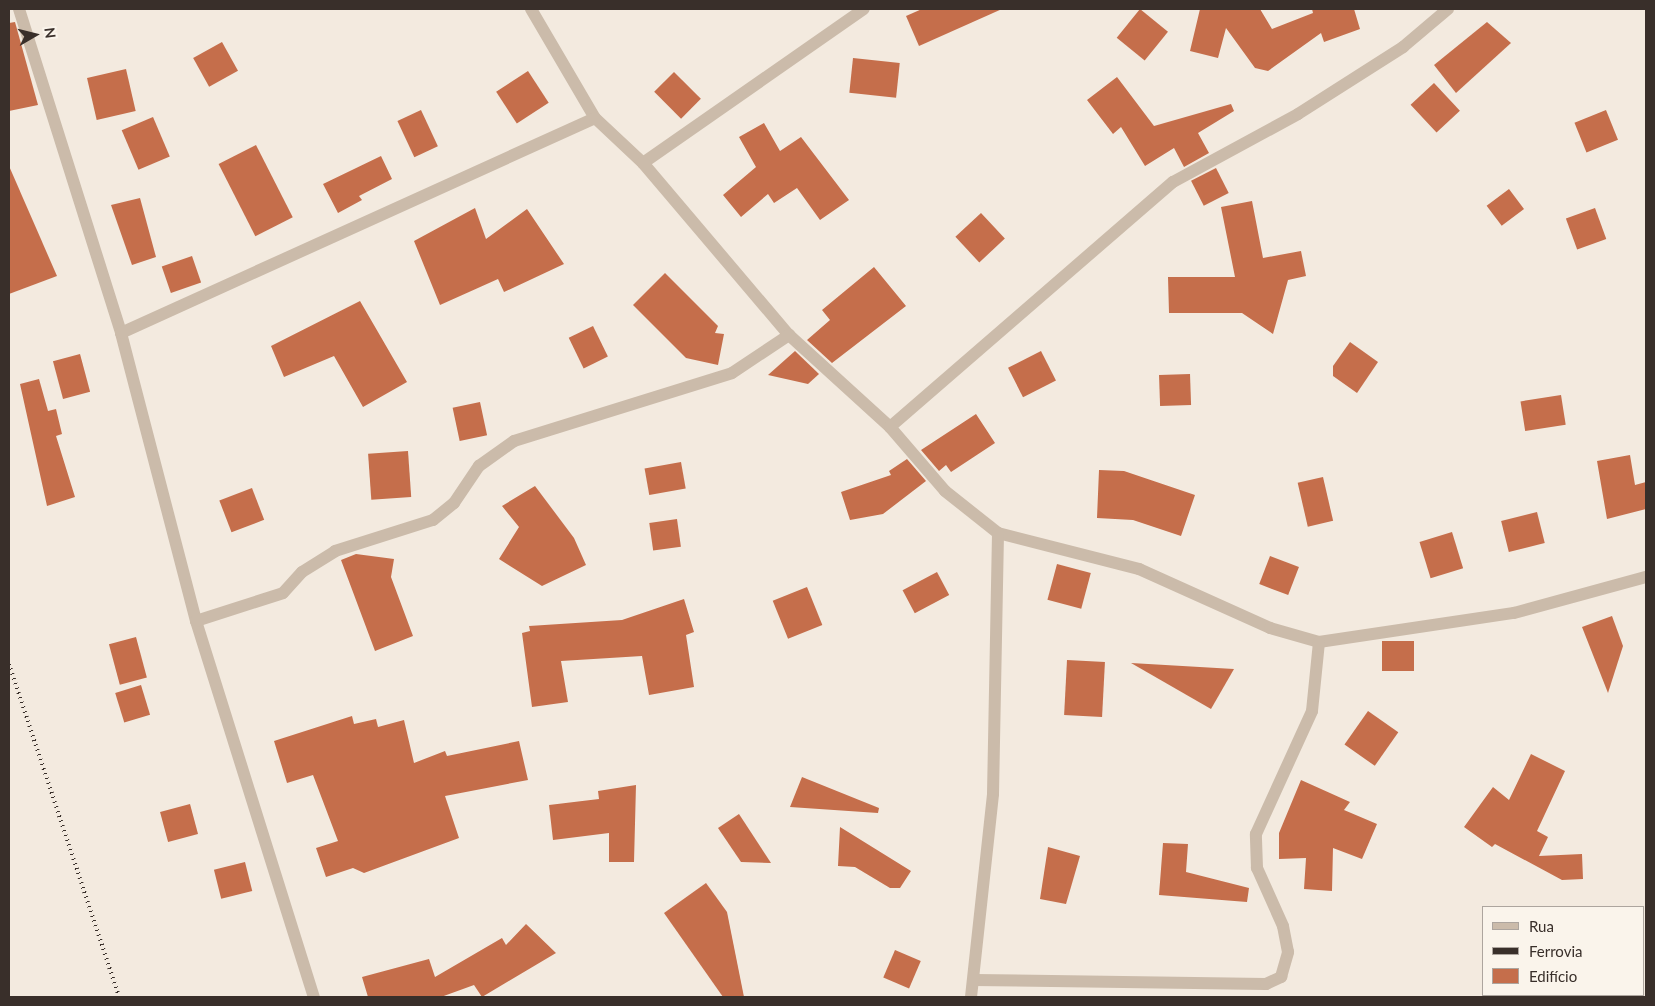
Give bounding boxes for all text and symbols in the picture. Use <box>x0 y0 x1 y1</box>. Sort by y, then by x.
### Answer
north arrow <box>10 10 60 60</box>
text: N <box>41 26 60 39</box>
legend <box>1482 906 1645 996</box>
text: Rua <box>1529 917 1554 935</box>
text: Ferrovia <box>1529 942 1582 960</box>
text: Edifício <box>1529 967 1577 985</box>

